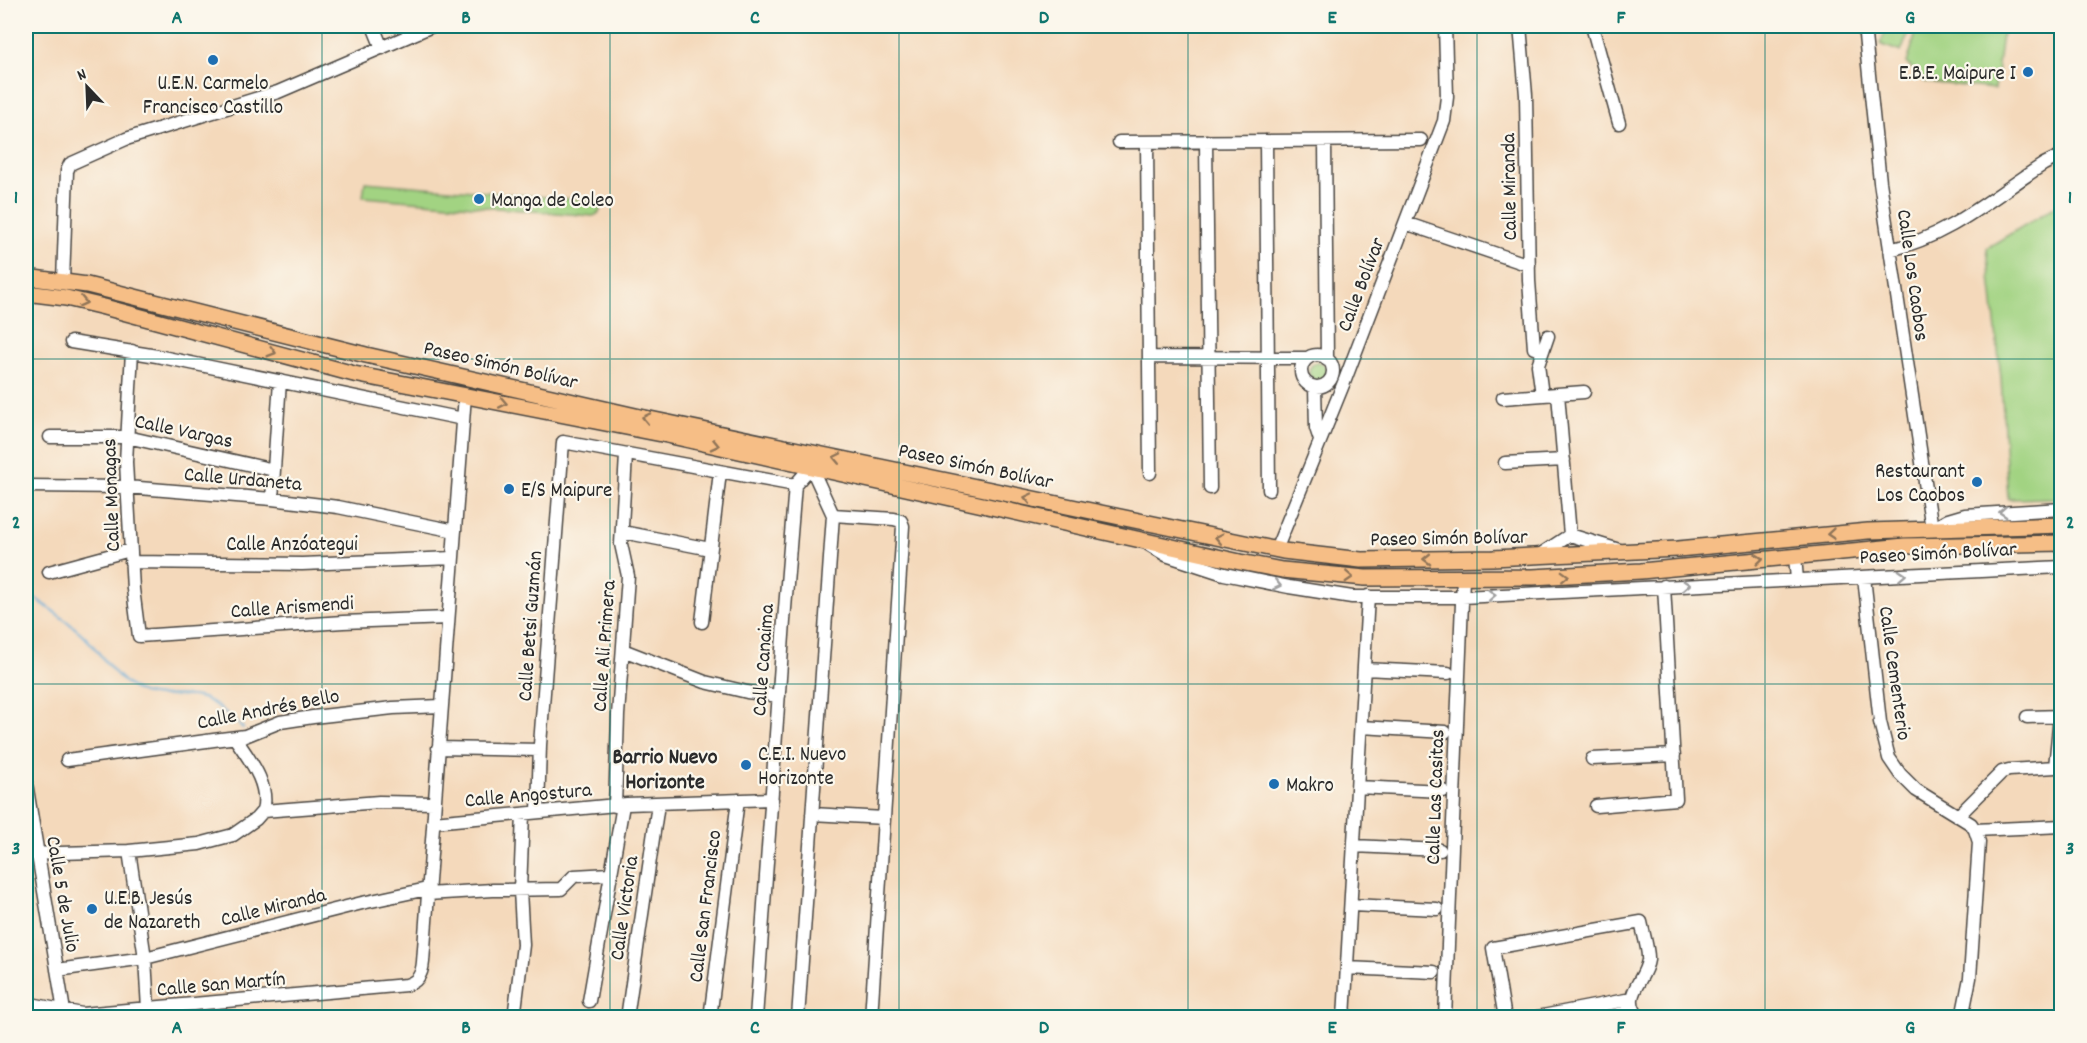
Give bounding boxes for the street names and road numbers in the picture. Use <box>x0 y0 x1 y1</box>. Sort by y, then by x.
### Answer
street label: Calle Miranda <box>1495 132 1527 241</box>
street label: Calle Los Caobos <box>1887 208 1935 343</box>
street label: Calle Bolívar <box>1331 233 1395 337</box>
street label: Paseo Simón Bolívar <box>420 335 581 399</box>
street label: Calle Vargas <box>131 408 235 458</box>
street label: Paseo Simón Bolívar <box>895 437 1056 499</box>
street label: Calle Monagas <box>96 438 130 552</box>
street label: Calle Urdaneta <box>182 461 304 501</box>
street label: Paseo Simón Bolívar <box>1370 524 1528 556</box>
street label: Calle Anzóategui <box>226 531 358 561</box>
street label: Paseo Simón Bolívar <box>1859 536 2018 574</box>
street label: Calle Betsi Guzmán <box>512 550 552 703</box>
street label: Calle Ali Primera <box>586 578 626 713</box>
street label: Calle Arismendi <box>230 590 355 628</box>
street label: Calle Canaima <box>746 602 784 717</box>
street label: Calle Cementerio <box>1869 604 1917 742</box>
street label: Calle Andrés Bello <box>195 682 342 739</box>
street label: Calle Las Casitas <box>1420 729 1454 865</box>
street label: Calle Angostura <box>464 776 594 817</box>
street label: Calle San Francisco <box>683 828 731 984</box>
street label: Calle 5 de Julio <box>36 834 86 955</box>
street label: Calle Victoria <box>604 853 648 963</box>
street label: Calle Miranda <box>218 881 331 936</box>
street label: Calle San Martín <box>156 965 287 1007</box>

